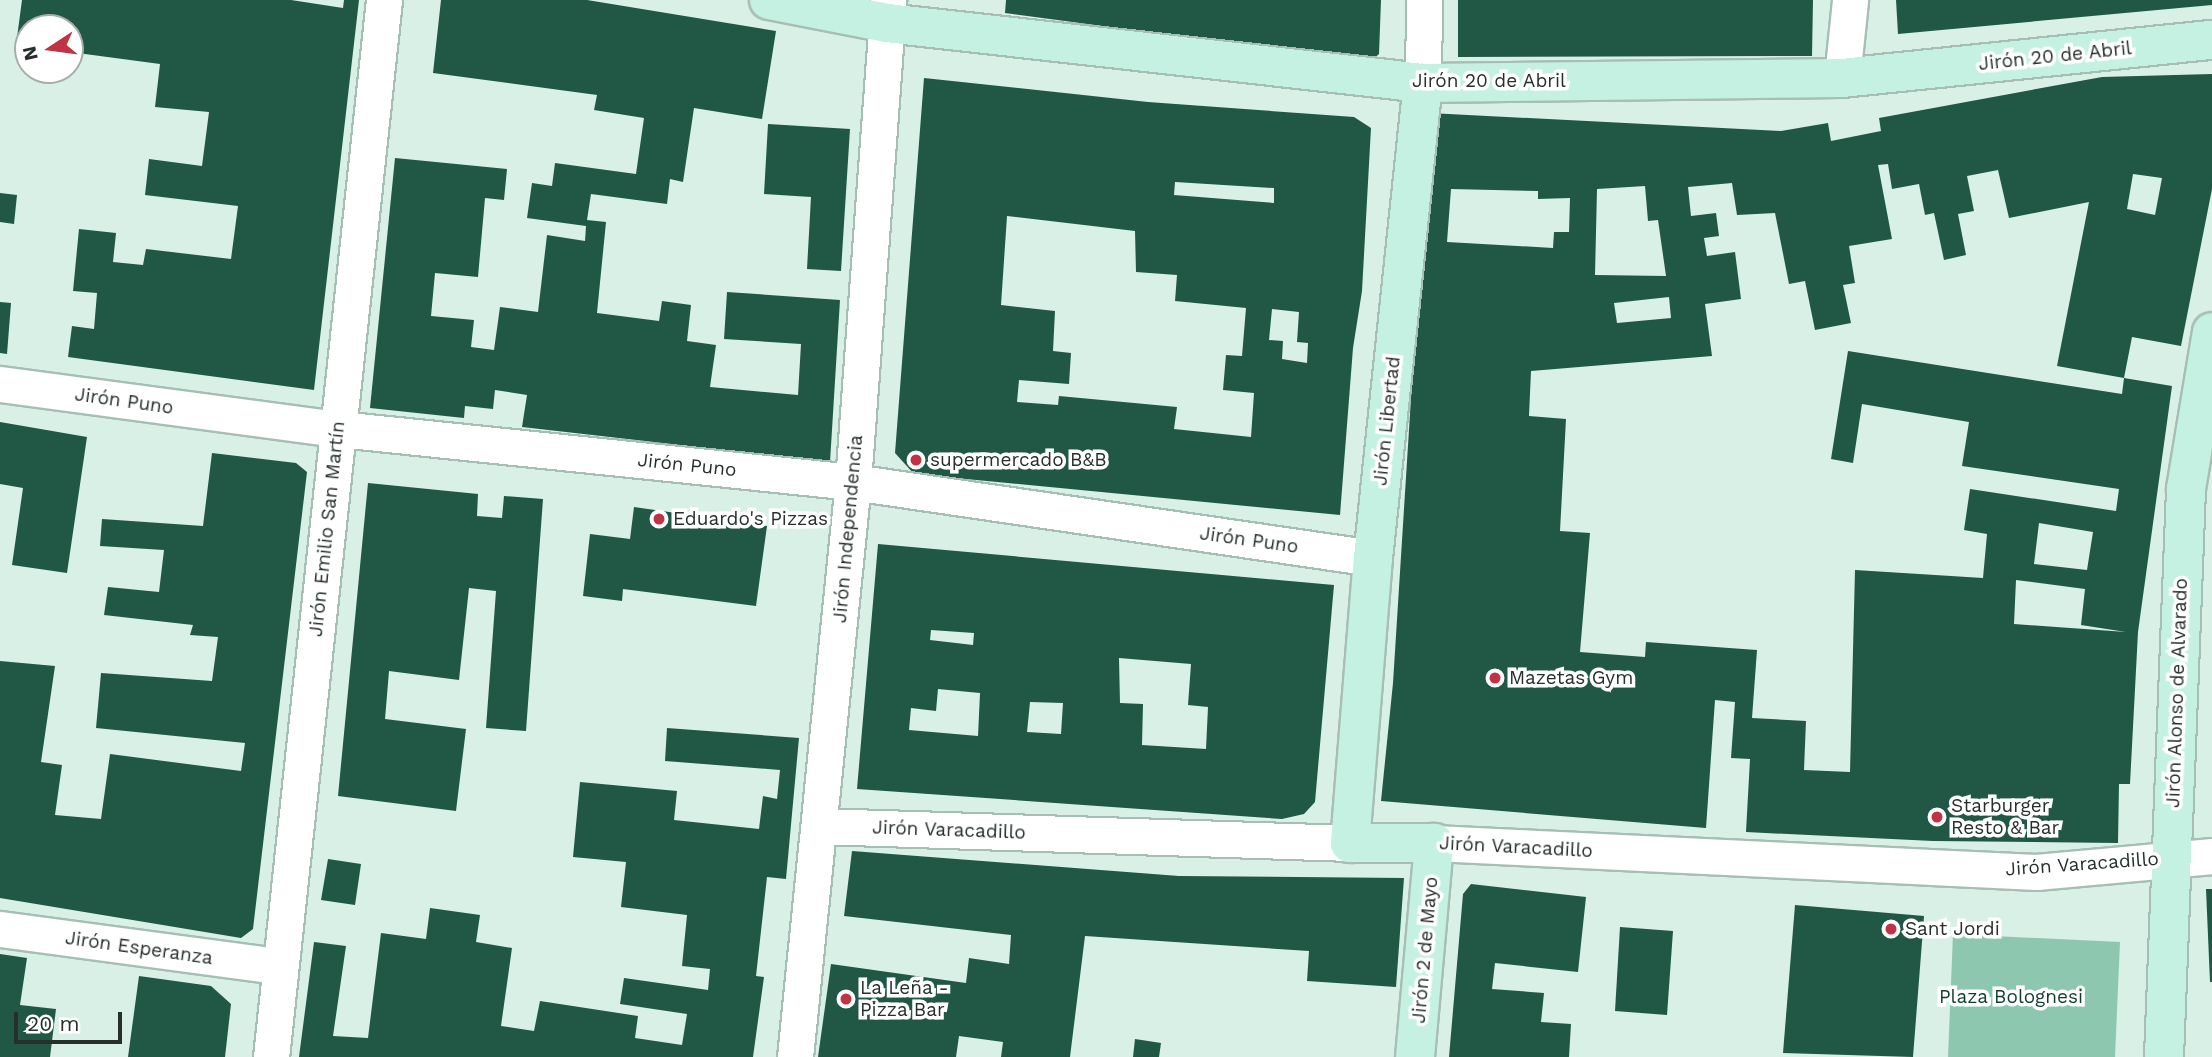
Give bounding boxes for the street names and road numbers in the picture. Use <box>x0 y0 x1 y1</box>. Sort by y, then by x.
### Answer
street label: Jirón 20 de Abril <box>1977 37 2133 75</box>
street label: Jirón 20 de Abril <box>1412 70 1566 92</box>
street label: Jirón Libertad <box>1369 355 1405 487</box>
street label: Jirón Puno <box>73 383 175 419</box>
street label: Jirón Emilio San Martín <box>304 420 350 638</box>
street label: Jirón Independencia <box>828 434 868 624</box>
street label: Jirón Puno <box>636 448 738 482</box>
street label: Jirón Puno <box>1198 522 1300 558</box>
street label: Jirón Alonso de Alvarado <box>2162 577 2192 809</box>
street label: Jirón Varacadillo <box>871 816 1027 844</box>
street label: Jirón Varacadillo <box>1438 832 1594 862</box>
street label: Jirón Varacadillo <box>2004 847 2160 881</box>
street label: Jirón 2 de Mayo <box>1407 876 1443 1024</box>
street label: Jirón Esperanza <box>64 926 214 970</box>

